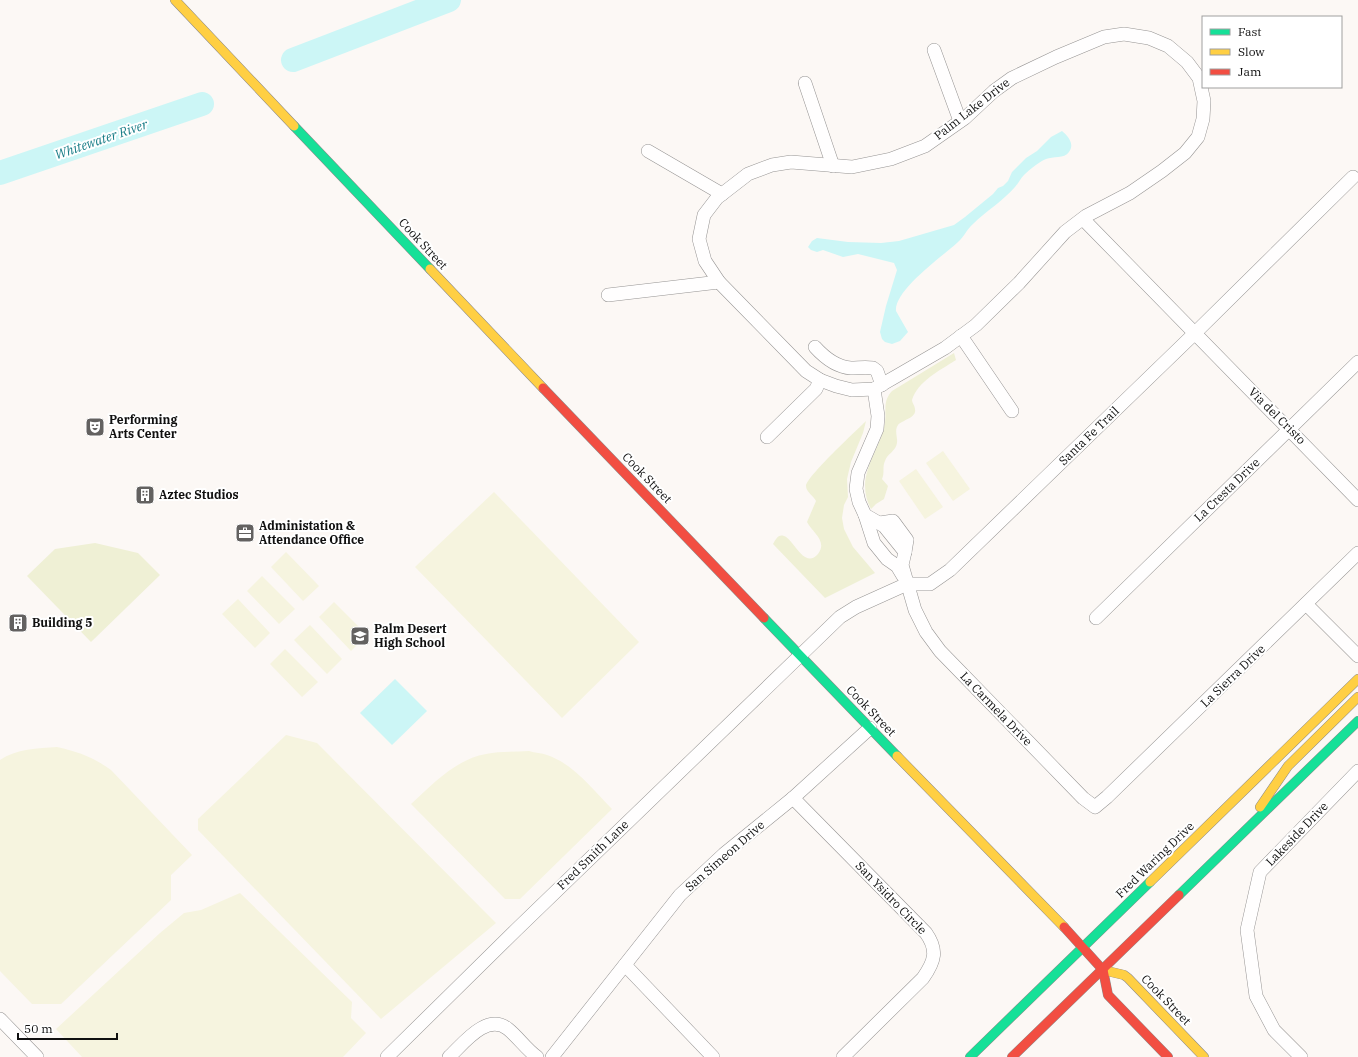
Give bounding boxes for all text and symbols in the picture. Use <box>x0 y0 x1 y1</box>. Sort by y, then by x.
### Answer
legend <box>1202 16 1342 88</box>
text: Fast <box>1238 24 1262 39</box>
text: Slow <box>1238 44 1265 59</box>
text: Jam <box>1238 64 1262 79</box>
street label: Palm Lake Drive <box>931 74 1012 143</box>
water label: Whitewater River <box>52 116 150 163</box>
street label: Cook Street <box>396 215 451 272</box>
street label: Via del Cristo <box>1246 384 1309 447</box>
street label: Santa Fe Trail <box>1055 403 1122 468</box>
place label: Performing Arts Center <box>109 412 178 441</box>
theatre icon: Performing Arts Center <box>84 416 106 438</box>
street label: Cook Street <box>619 449 675 506</box>
street label: La Cresta Drive <box>1191 455 1263 525</box>
building icon: Aztec Studios <box>134 484 156 506</box>
place label: Aztec Studios <box>159 487 239 502</box>
place label: Administation & Attendance Office <box>259 518 364 547</box>
office icon: Administation & Attendance Office <box>234 522 256 544</box>
building icon: Building 5 <box>7 612 29 634</box>
place label: Building 5 <box>32 615 93 630</box>
place label: Palm Desert High School <box>374 621 447 650</box>
school or university icon: Palm Desert High School <box>349 625 371 647</box>
street label: La Sierra Drive <box>1197 641 1268 710</box>
street label: La Carmela Drive <box>957 669 1035 749</box>
street label: Cook Street <box>843 682 899 739</box>
street label: Lakeside Drive <box>1262 798 1331 869</box>
street label: Fred Smith Lane <box>554 817 632 893</box>
street label: San Simeon Drive <box>682 817 767 894</box>
street label: Fred Waring Drive <box>1112 818 1197 901</box>
street label: San Ysidro Circle <box>853 858 930 937</box>
street label: Cook Street <box>1138 971 1194 1028</box>
scale bar <box>18 1015 117 1041</box>
text: 50 m <box>24 1021 53 1036</box>

